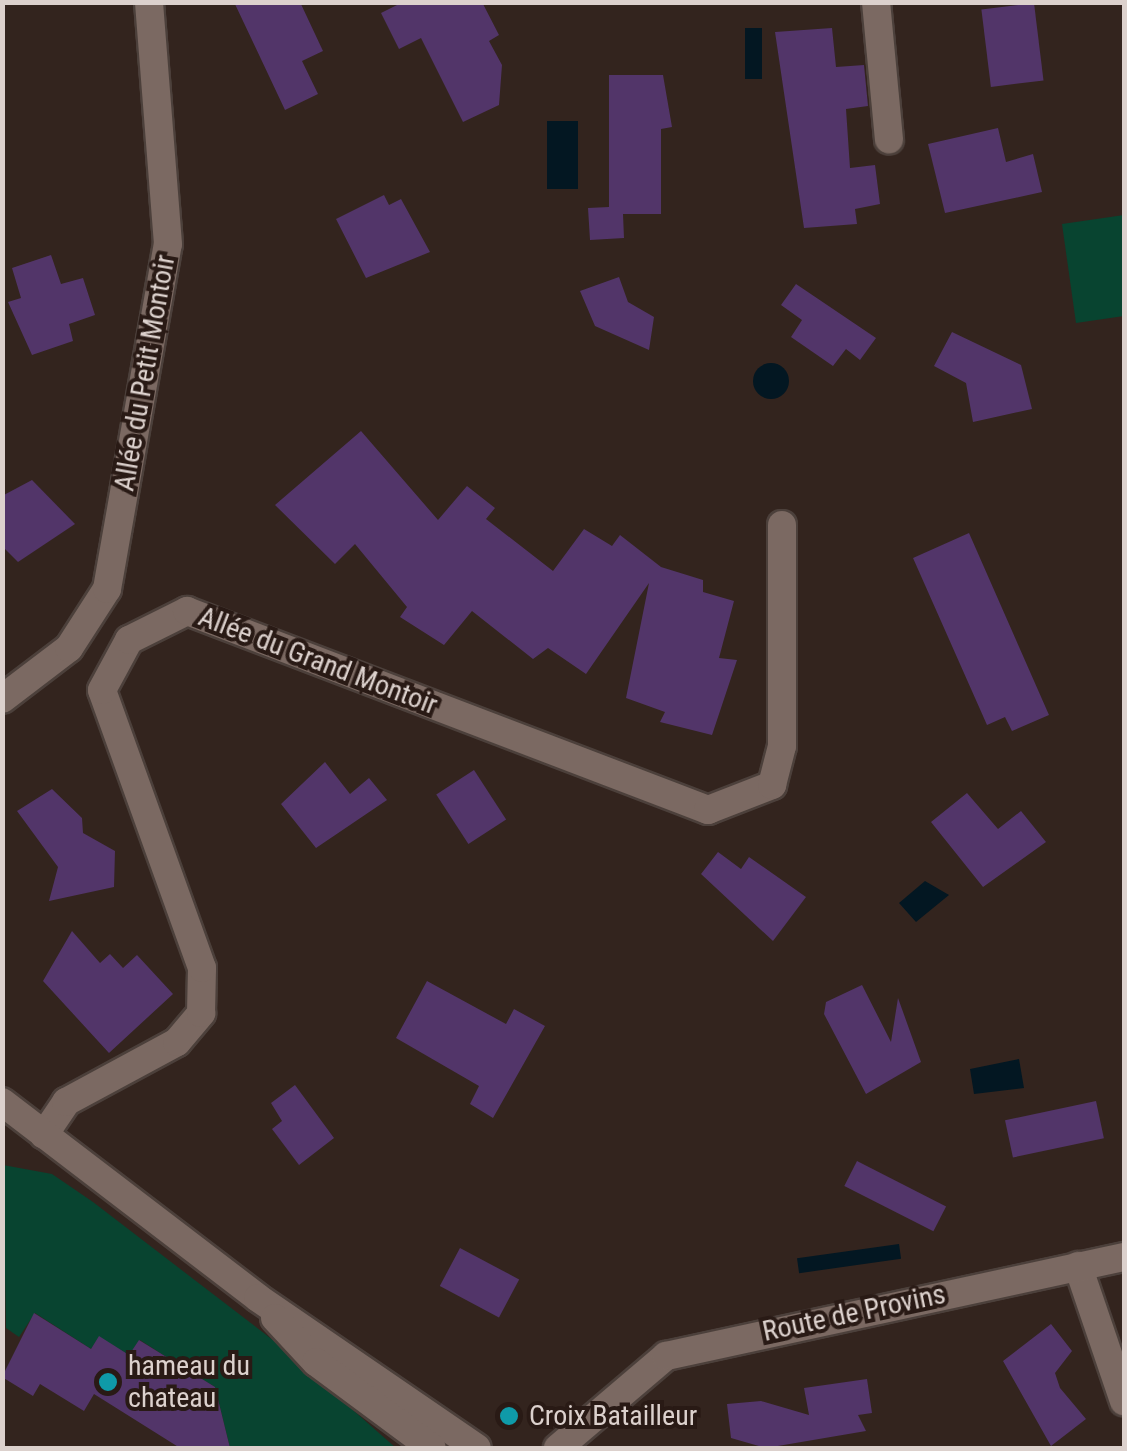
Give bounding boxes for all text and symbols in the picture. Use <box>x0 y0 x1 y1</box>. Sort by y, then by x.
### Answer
street label: Allée du Petit Montoir <box>108 252 182 494</box>
street label: Allée du Grand Montoir <box>194 600 442 722</box>
street label: Route de Provins <box>759 1277 949 1349</box>
place label: hameau du chateau <box>128 1349 250 1415</box>
marker: hameau du chateau <box>97 1371 119 1393</box>
place label: Croix Batailleur <box>529 1399 697 1433</box>
marker: Croix Batailleur <box>498 1405 520 1427</box>

